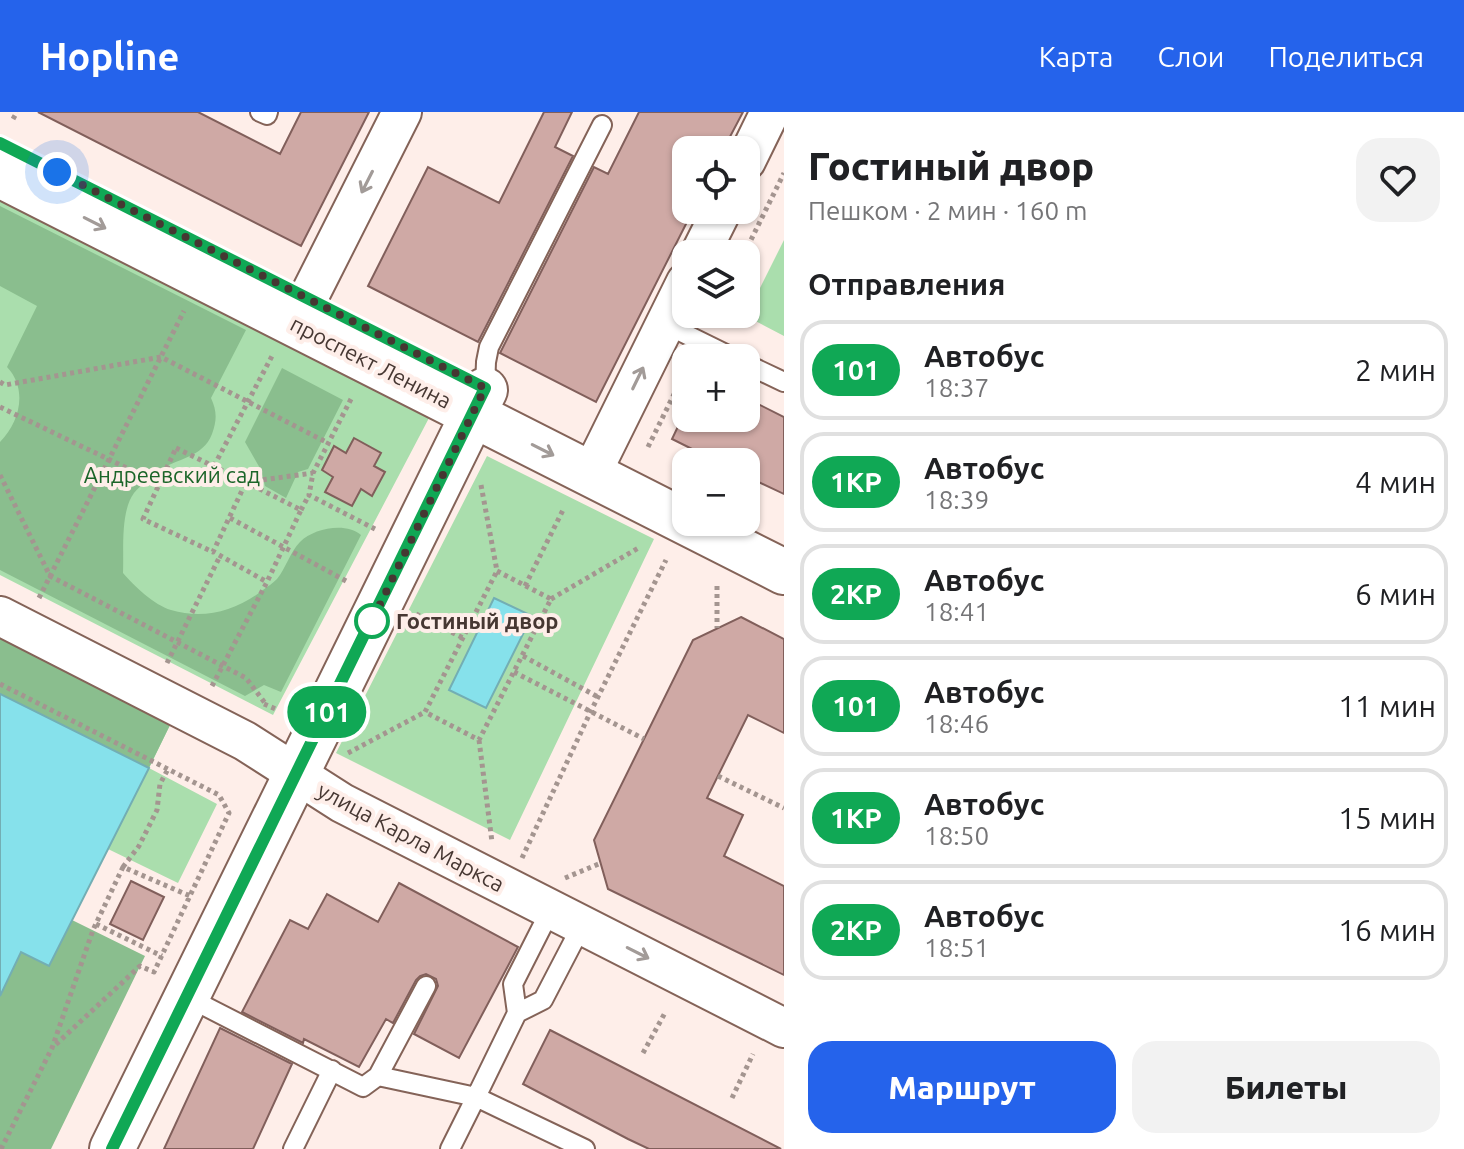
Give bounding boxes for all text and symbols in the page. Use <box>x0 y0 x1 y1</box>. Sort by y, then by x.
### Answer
text: Hopline <box>40 35 179 77</box>
text: Карта <box>1039 41 1113 72</box>
text: Слои <box>1157 41 1224 72</box>
text: Поделиться <box>1268 41 1424 72</box>
map controls <box>672 136 760 536</box>
button: locate <box>672 136 760 224</box>
button: heart <box>1356 138 1440 222</box>
text: Гостиный двор <box>808 145 1094 187</box>
your location <box>37 152 77 192</box>
one-way arrow <box>358 169 374 193</box>
text: Пешком · 2 мин · 160 m <box>808 196 1087 225</box>
one-way arrow <box>82 216 106 231</box>
button: layers <box>672 240 760 328</box>
text: Отправления <box>808 267 1005 301</box>
street label: проспект Ленина <box>287 310 456 413</box>
text: Автобус <box>924 339 1044 373</box>
button: + <box>672 344 760 432</box>
text: 2 мин <box>1355 353 1436 387</box>
text: 101 <box>832 354 880 385</box>
one-way arrow <box>631 367 647 391</box>
text: 18:37 <box>924 373 989 402</box>
one-way arrow <box>531 442 555 458</box>
button: − <box>672 448 760 536</box>
text: Автобус <box>924 451 1044 485</box>
park label: Андреевский сад <box>84 462 260 487</box>
text: 4 мин <box>1355 465 1436 499</box>
text: 1КР <box>830 466 882 497</box>
text: 18:39 <box>924 485 989 514</box>
text: Автобус <box>924 563 1044 597</box>
text: 6 мин <box>1355 577 1436 611</box>
text: 2КР <box>830 578 882 609</box>
text: 18:41 <box>924 597 989 626</box>
marker: Гостиный двор <box>355 604 389 638</box>
place label: Гостиный двор <box>396 608 559 633</box>
text: Автобус <box>924 675 1044 709</box>
line badge: 101 <box>281 686 373 738</box>
text: 11 мин <box>1338 689 1436 723</box>
text: 101 <box>832 690 880 721</box>
text: 101 <box>303 696 351 727</box>
text: 18:46 <box>924 709 989 738</box>
street label: улица Карла Маркса <box>314 777 509 896</box>
text: Автобус <box>924 787 1044 821</box>
text: 15 мин <box>1338 801 1436 835</box>
text: 1КР <box>830 802 882 833</box>
text: 18:50 <box>924 821 989 850</box>
text: Автобус <box>924 899 1044 933</box>
text: 16 мин <box>1338 913 1436 947</box>
text: 2КР <box>830 914 882 945</box>
text: 18:51 <box>924 933 989 962</box>
one-way arrow <box>626 946 650 962</box>
button: Маршрут <box>808 1041 1116 1133</box>
button: Билеты <box>1132 1041 1440 1133</box>

